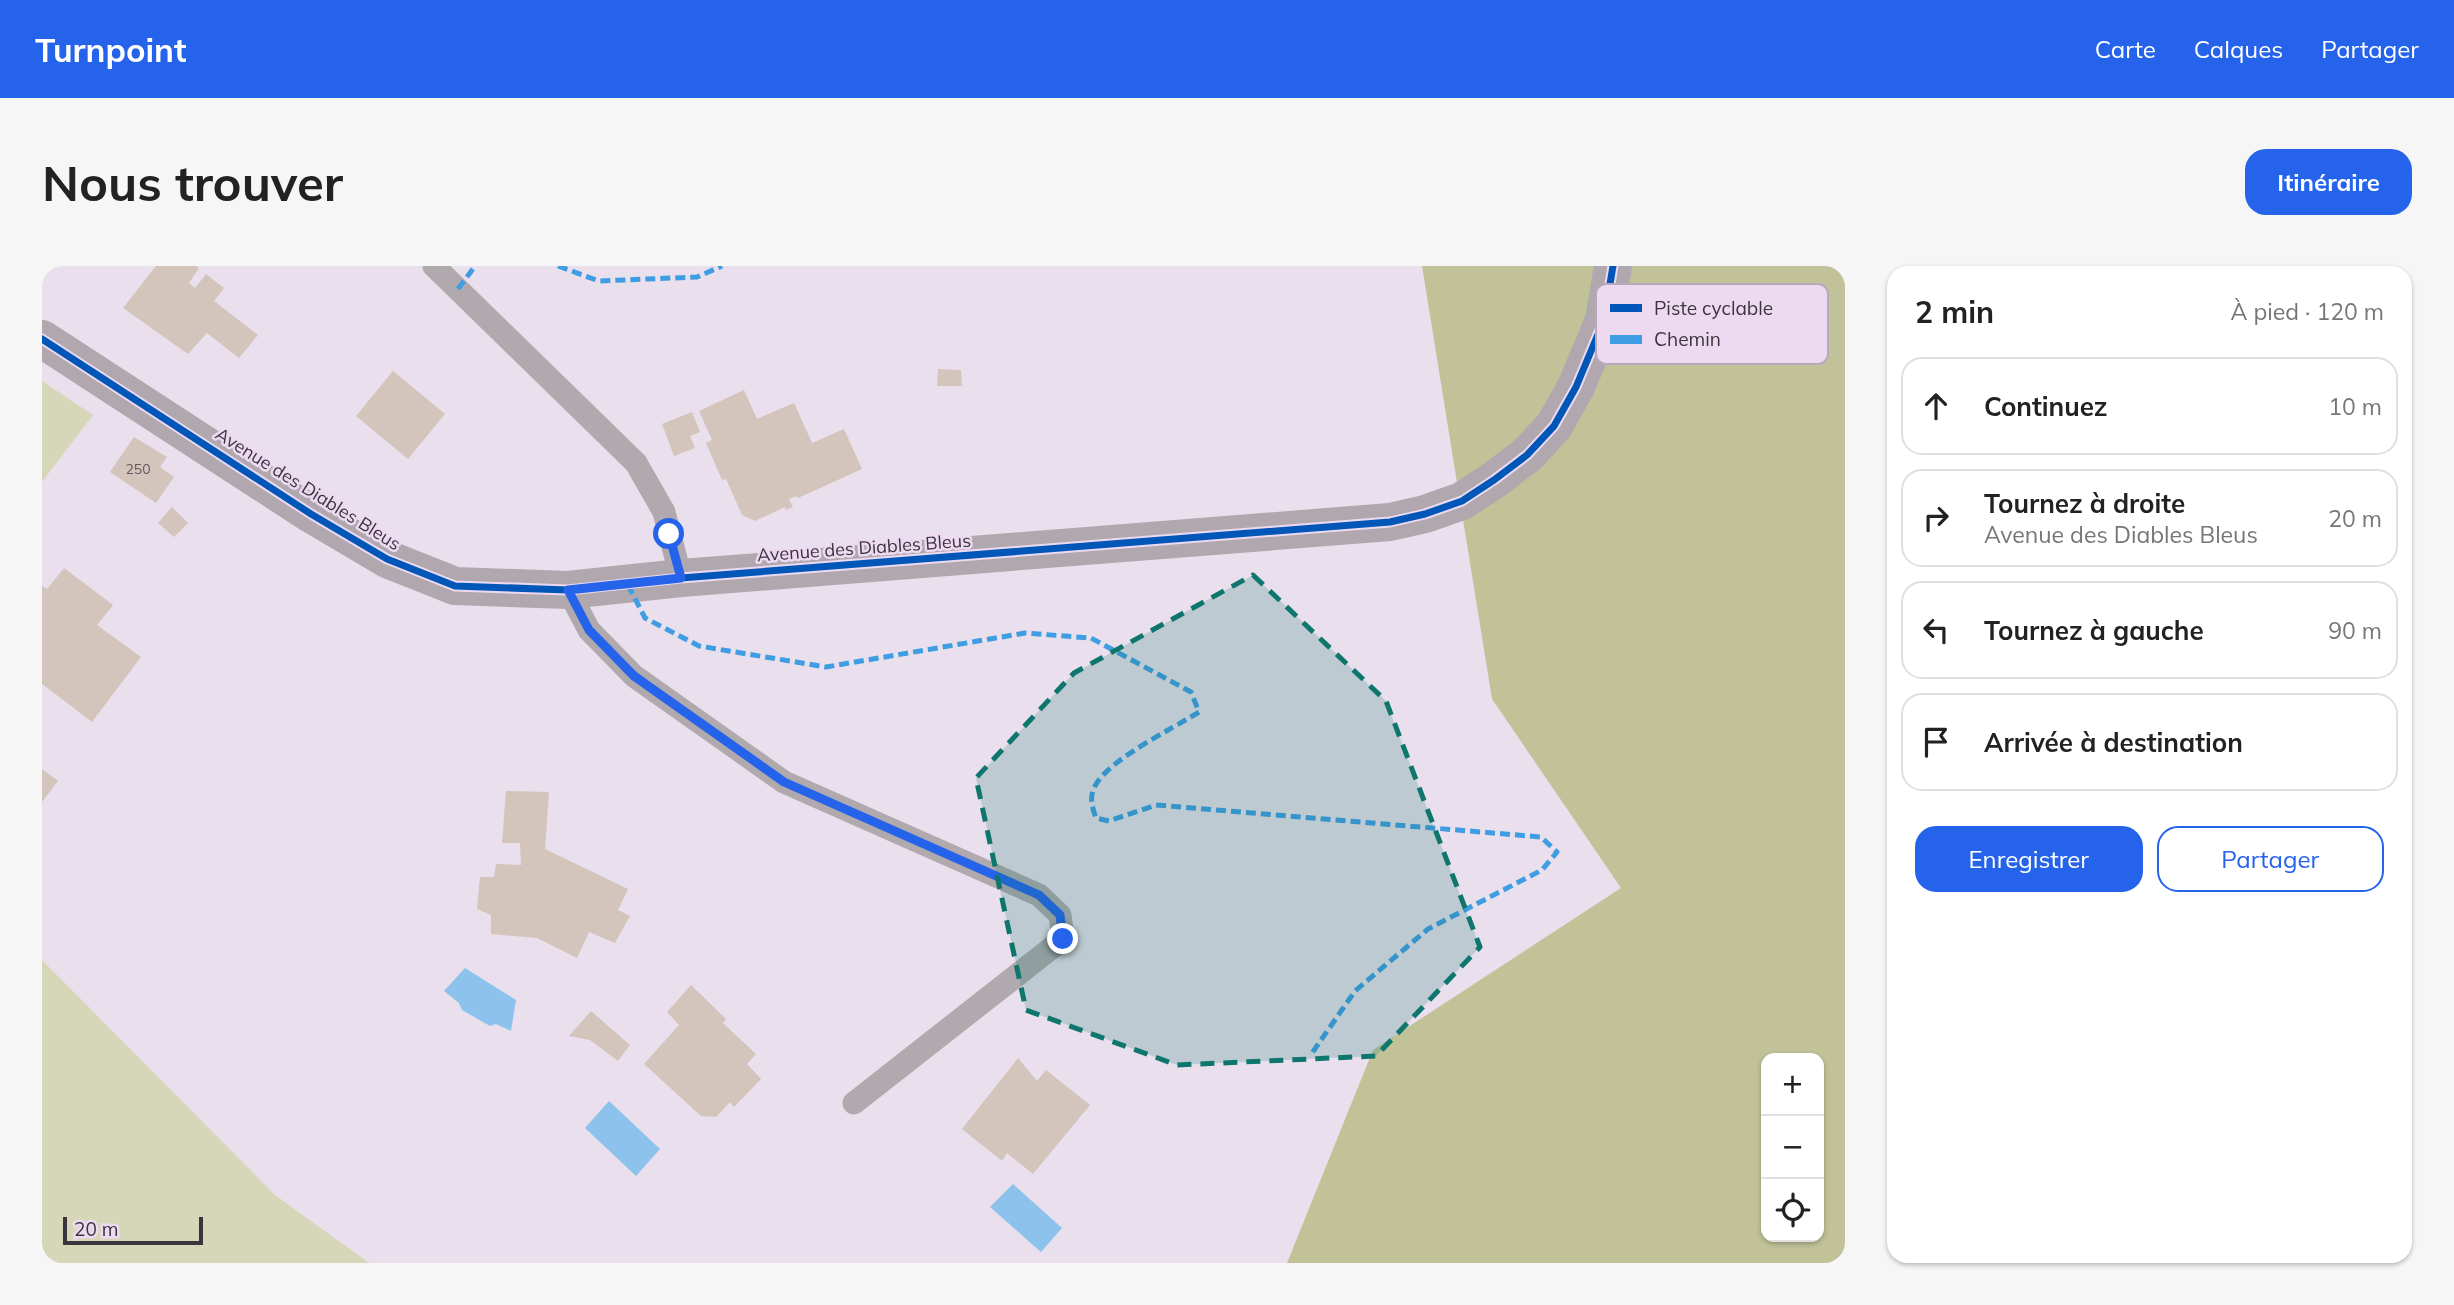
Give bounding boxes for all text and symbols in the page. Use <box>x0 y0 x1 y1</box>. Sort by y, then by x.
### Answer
text: Turnpoint <box>35 29 187 70</box>
text: Carte <box>2095 34 2156 64</box>
text: Calques <box>2194 34 2283 64</box>
text: Partager <box>2321 34 2419 64</box>
button: Itinéraire <box>2245 149 2412 215</box>
text: Nous trouver <box>42 152 343 213</box>
legend <box>1596 284 1828 364</box>
text: 2 min <box>1915 293 1994 331</box>
text: Piste cyclable <box>1654 296 1773 320</box>
text: À pied · 120 m <box>2231 297 2384 326</box>
text: Chemin <box>1654 327 1721 351</box>
icon: ahead <box>1917 387 1955 425</box>
text: Continuez <box>1984 390 2108 423</box>
text: 10 m <box>2328 392 2382 421</box>
street label: Avenue des Diables Bleus <box>211 422 405 555</box>
house number: 250 <box>125 460 151 478</box>
text: Tournez à droite <box>1984 487 2185 520</box>
icon: right <box>1917 499 1955 537</box>
text: 20 m <box>2328 504 2382 533</box>
route start <box>653 518 684 549</box>
text: Avenue des Diables Bleus <box>1984 520 2258 549</box>
street label: Avenue des Diables Bleus <box>756 529 972 566</box>
icon: left <box>1917 611 1955 649</box>
text: Tournez à gauche <box>1984 614 2204 647</box>
text: 90 m <box>2328 616 2382 645</box>
icon: arrive <box>1917 723 1955 761</box>
text: Arrivée à destination <box>1984 726 2243 759</box>
button: Enregistrer <box>1915 826 2143 892</box>
button: Partager <box>2157 826 2384 892</box>
route end <box>1047 923 1078 954</box>
map controls <box>1761 1053 1824 1242</box>
button: + <box>1761 1053 1824 1116</box>
button: − <box>1761 1116 1824 1179</box>
button: locate <box>1761 1179 1824 1242</box>
scale bar <box>63 1214 203 1246</box>
text: 20 m <box>74 1217 118 1241</box>

